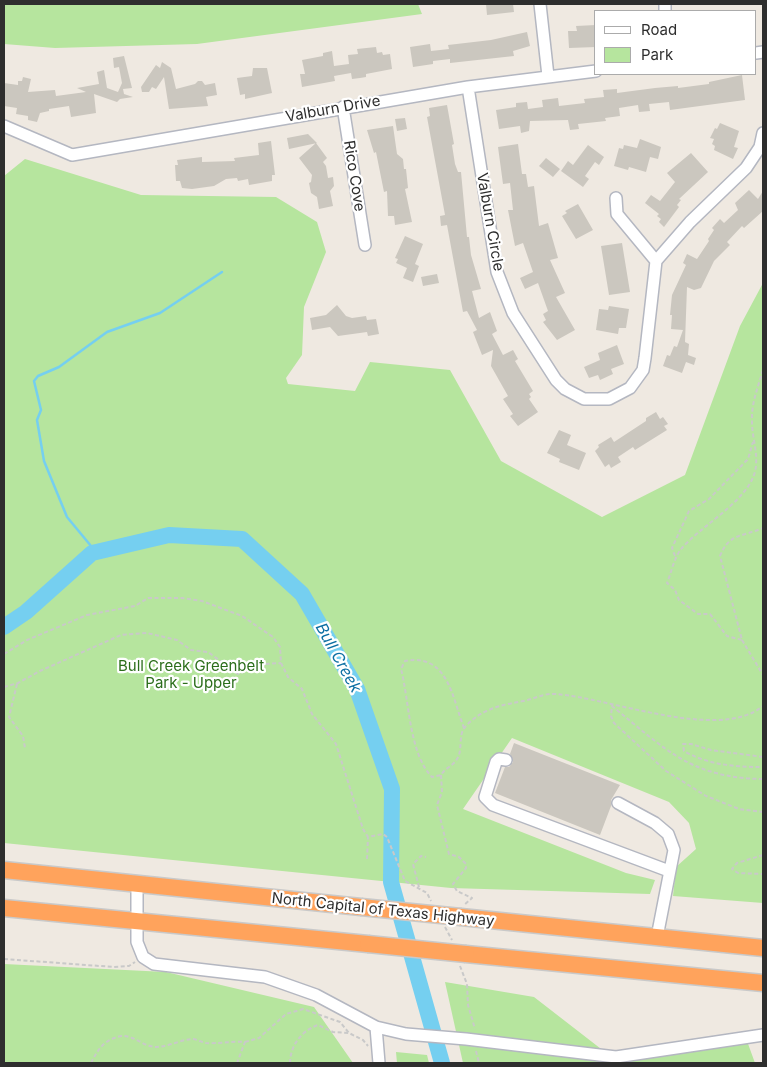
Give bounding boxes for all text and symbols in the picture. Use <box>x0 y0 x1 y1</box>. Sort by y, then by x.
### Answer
legend <box>594 10 757 75</box>
text: Road <box>641 20 677 39</box>
text: Park <box>641 45 673 64</box>
street label: Valburn Drive <box>284 92 382 126</box>
street label: Rico Cove <box>340 139 368 213</box>
street label: Valburn Circle <box>472 171 508 273</box>
water label: Bull Creek <box>311 620 365 696</box>
park label: Bull Creek Greenbelt Park - Upper <box>118 657 264 692</box>
street label: North Capital of Texas Highway <box>271 889 495 931</box>

